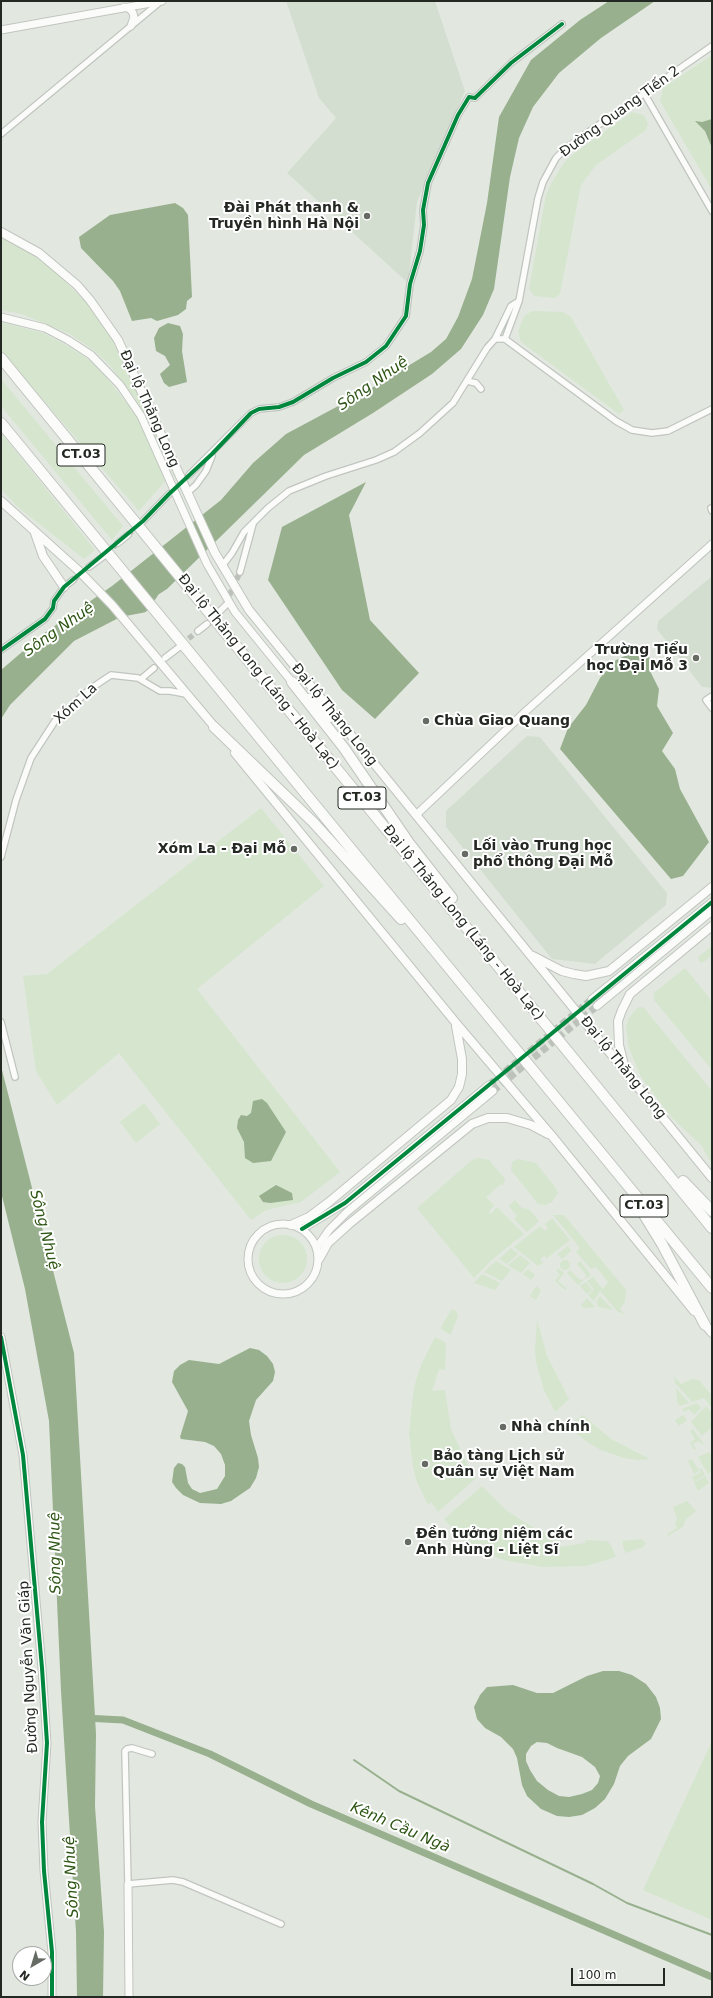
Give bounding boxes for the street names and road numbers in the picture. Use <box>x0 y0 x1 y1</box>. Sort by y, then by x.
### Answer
street label: Đường Quang Tiến 2 <box>557 63 683 161</box>
street label: Đại lộ Thăng Long <box>116 348 182 470</box>
road number: CT.03 <box>57 444 105 466</box>
street label: Đại lộ Thăng Long (Láng - Hoà Lạc) <box>174 571 342 773</box>
street label: Đại lộ Thăng Long <box>288 660 380 770</box>
street label: Xóm La <box>51 680 101 728</box>
road number: CT.03 <box>338 787 386 809</box>
street label: Đại lộ Thăng Long (Láng - Hoà Lạc) <box>379 822 547 1024</box>
street label: Đại lộ Thăng Long <box>577 1013 669 1123</box>
road number: CT.03 <box>620 1195 668 1217</box>
street label: Đường Nguyễn Văn Giáp <box>16 1580 42 1754</box>

